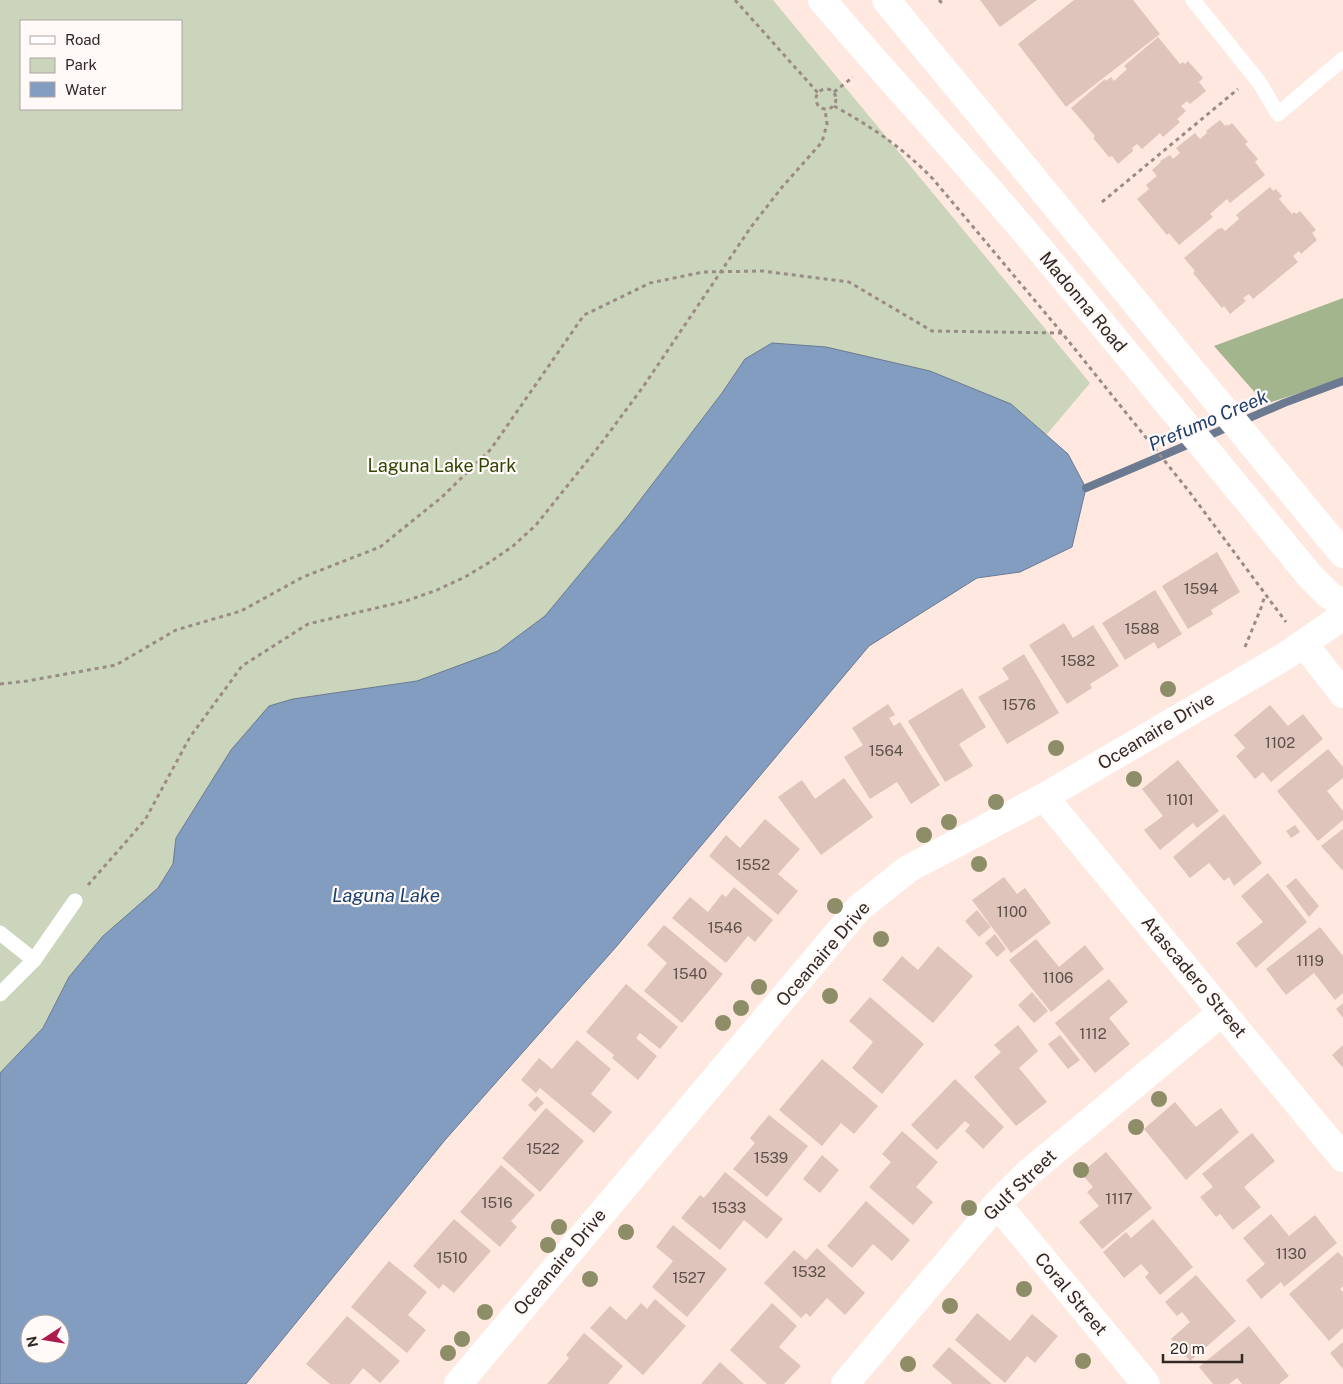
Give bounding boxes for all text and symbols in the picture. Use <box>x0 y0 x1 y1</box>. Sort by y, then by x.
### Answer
legend <box>20 20 182 110</box>
text: Road <box>65 31 101 48</box>
text: Park <box>65 56 97 73</box>
text: Water <box>65 81 107 98</box>
street label: Madonna Road <box>1035 247 1131 356</box>
water label: Prefumo Creek <box>1145 385 1272 455</box>
park label: Laguna Lake Park <box>368 455 516 476</box>
house number: 1594 <box>1184 580 1218 597</box>
house number: 1588 <box>1124 620 1160 637</box>
house number: 1582 <box>1061 652 1095 669</box>
street label: Oceanaire Drive <box>1094 688 1218 774</box>
house number: 1576 <box>1002 696 1036 713</box>
house number: 1102 <box>1265 734 1295 751</box>
house number: 1564 <box>869 742 903 759</box>
house number: 1101 <box>1166 791 1194 808</box>
house number: 1552 <box>736 856 770 873</box>
water label: Laguna Lake <box>332 884 440 906</box>
street label: Oceanaire Drive <box>771 897 874 1010</box>
house number: 1100 <box>997 903 1027 920</box>
street label: Atascadero Street <box>1137 912 1251 1042</box>
house number: 1546 <box>708 919 742 936</box>
house number: 1119 <box>1296 952 1324 969</box>
house number: 1540 <box>673 965 707 982</box>
house number: 1106 <box>1043 969 1073 986</box>
house number: 1112 <box>1079 1025 1107 1042</box>
house number: 1522 <box>526 1140 560 1157</box>
street label: Gulf Street <box>979 1145 1060 1224</box>
house number: 1539 <box>754 1149 788 1166</box>
house number: 1117 <box>1105 1190 1133 1207</box>
house number: 1516 <box>481 1194 513 1211</box>
house number: 1533 <box>712 1199 746 1216</box>
street label: Oceanaire Drive <box>509 1204 610 1319</box>
house number: 1130 <box>1276 1245 1306 1262</box>
street label: Coral Street <box>1031 1248 1112 1339</box>
house number: 1510 <box>437 1249 468 1266</box>
house number: 1532 <box>792 1263 826 1280</box>
house number: 1527 <box>672 1269 706 1286</box>
north arrow <box>20 1314 70 1364</box>
scale bar <box>1163 1332 1242 1364</box>
text: N <box>23 1335 41 1349</box>
text: 20 m <box>1170 1340 1205 1357</box>

